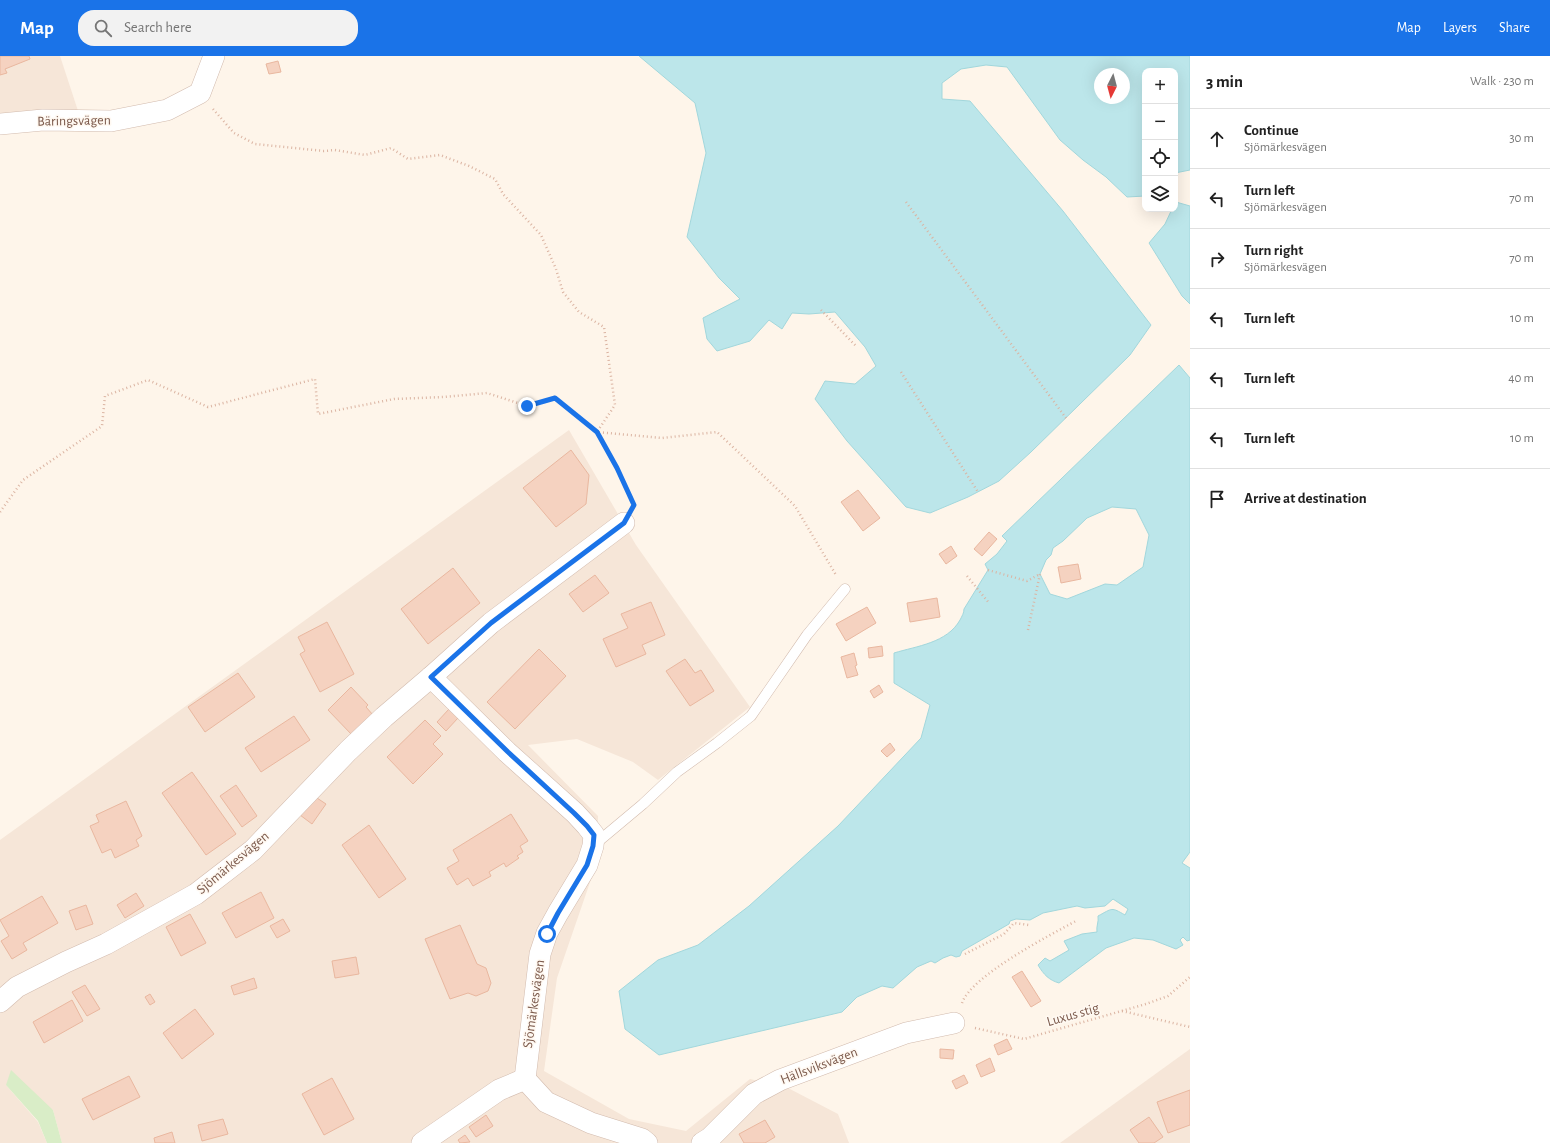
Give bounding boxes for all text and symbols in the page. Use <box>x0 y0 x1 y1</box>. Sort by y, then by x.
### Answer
search box <box>78 10 358 46</box>
icon: search <box>92 17 114 39</box>
text: Map <box>20 19 54 38</box>
text: Search here <box>124 20 192 35</box>
text: Map <box>1396 21 1421 35</box>
text: Layers <box>1443 21 1477 35</box>
text: Share <box>1499 21 1530 35</box>
north arrow <box>1094 68 1130 104</box>
map controls <box>1142 68 1178 212</box>
button: + <box>1142 68 1178 104</box>
text: 3 min <box>1206 73 1243 90</box>
text: Walk · 230 m <box>1470 75 1534 88</box>
button: − <box>1142 104 1178 140</box>
street label: Bäringsvägen <box>37 113 111 129</box>
text: Continue <box>1244 123 1299 138</box>
icon: ahead <box>1206 128 1228 150</box>
text: 30 m <box>1509 132 1534 145</box>
button: locate <box>1142 140 1178 176</box>
text: Sjömärkesvägen <box>1244 141 1327 154</box>
button: layers <box>1142 176 1178 212</box>
text: Turn left <box>1244 183 1295 198</box>
icon: left <box>1206 188 1228 210</box>
text: 70 m <box>1509 192 1534 205</box>
text: Sjömärkesvägen <box>1244 201 1327 214</box>
text: Turn right <box>1244 243 1303 258</box>
icon: right <box>1206 248 1228 270</box>
text: 70 m <box>1509 252 1534 265</box>
text: Sjömärkesvägen <box>1244 261 1327 274</box>
icon: left <box>1206 308 1228 330</box>
text: Turn left <box>1244 311 1295 326</box>
text: 10 m <box>1510 312 1534 325</box>
icon: left <box>1206 368 1228 390</box>
text: Turn left <box>1244 371 1295 386</box>
text: 40 m <box>1508 372 1534 385</box>
route end <box>518 397 536 415</box>
icon: left <box>1206 428 1228 450</box>
text: Turn left <box>1244 431 1295 446</box>
text: 10 m <box>1510 432 1534 445</box>
icon: arrive <box>1206 488 1228 510</box>
text: Arrive at destination <box>1244 491 1367 506</box>
street label: Sjömärkesvägen <box>194 829 272 897</box>
route start <box>538 925 556 943</box>
street label: Sjömärkesvägen <box>521 959 547 1049</box>
street label: Luxus stig <box>1045 1001 1101 1029</box>
street label: Hällsviksvägen <box>778 1045 860 1087</box>

